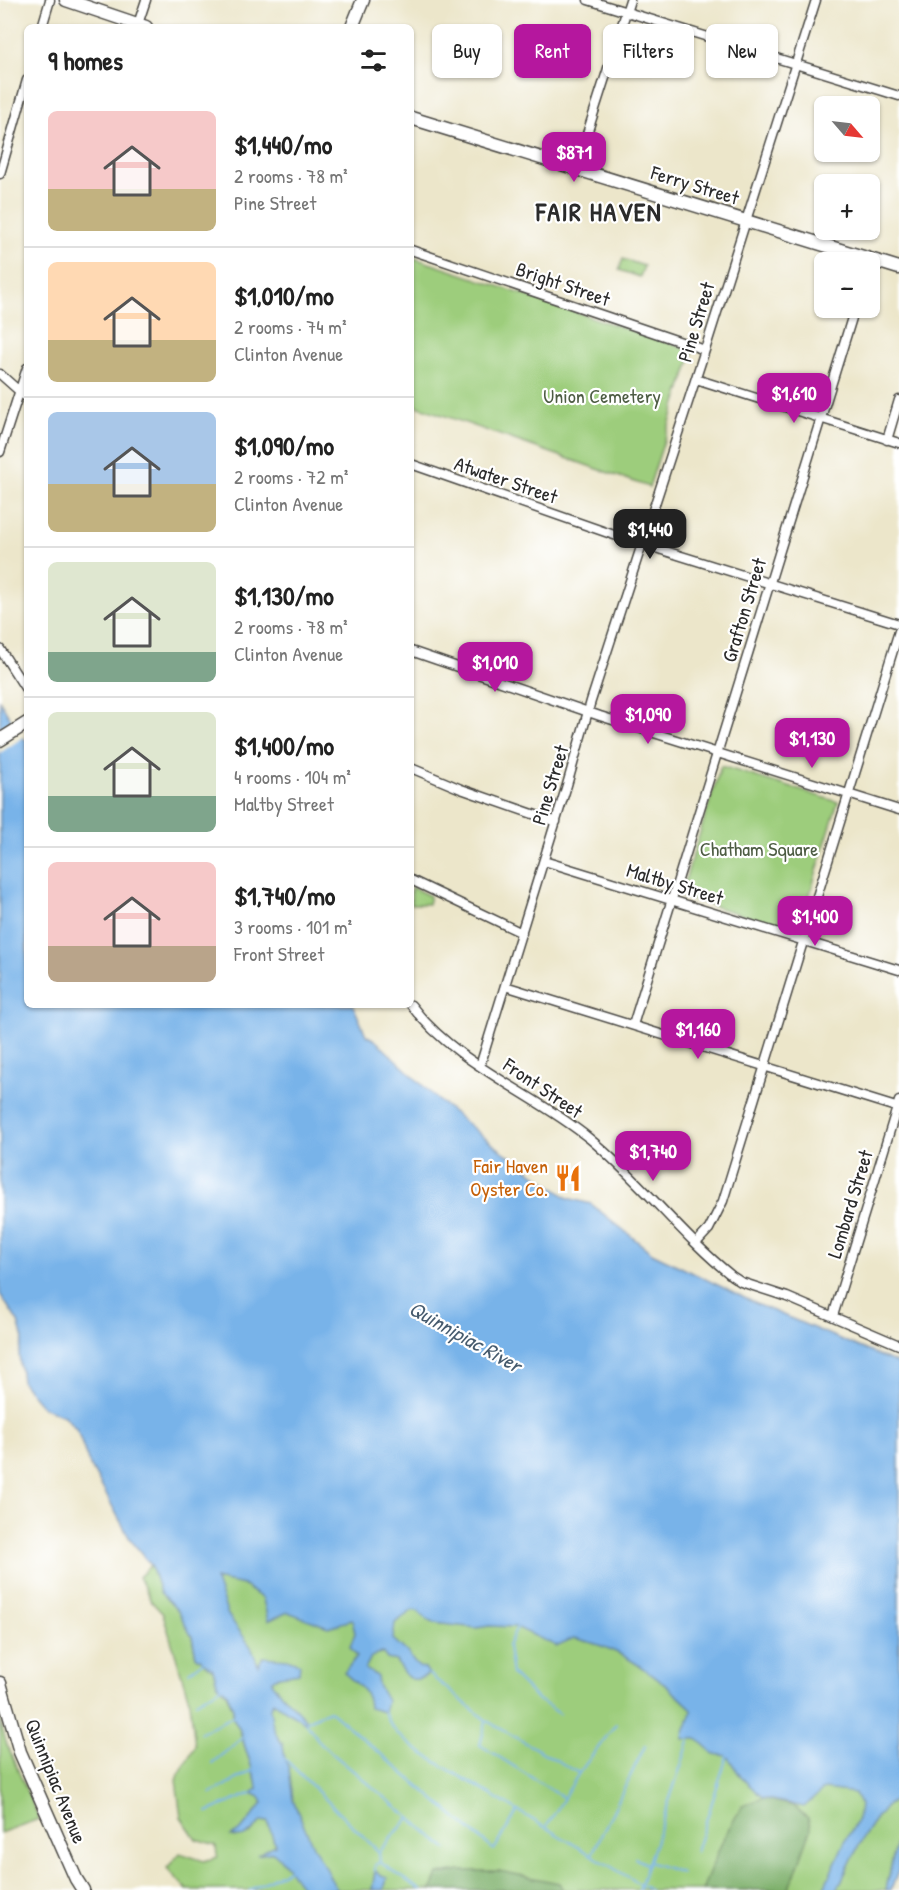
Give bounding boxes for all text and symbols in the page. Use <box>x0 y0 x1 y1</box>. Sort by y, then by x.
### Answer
chip: Buy <box>432 24 502 78</box>
chip: Rent <box>514 24 591 78</box>
chip: Filters <box>603 24 694 78</box>
chip: New <box>706 24 778 78</box>
text: 9 homes <box>48 43 123 78</box>
icon: filters <box>357 44 390 77</box>
north arrow <box>814 96 880 162</box>
map controls <box>814 96 880 318</box>
text: $1,440/mo <box>234 127 332 162</box>
pin: $871 <box>538 132 610 183</box>
icon: home <box>96 135 168 207</box>
text: $871 <box>556 138 592 165</box>
street label: Ferry Street <box>647 158 743 211</box>
text: 2 rooms · 78 m² <box>234 162 348 189</box>
button: + <box>814 174 880 240</box>
text: Pine Street <box>234 189 316 216</box>
district label: FAIR HAVEN <box>535 194 662 229</box>
button: − <box>814 252 880 318</box>
street label: Bright Street <box>513 255 615 313</box>
text: $1,010/mo <box>234 278 334 313</box>
street label: Pine Street <box>671 278 721 365</box>
icon: home <box>96 286 168 358</box>
text: 2 rooms · 74 m² <box>234 313 346 340</box>
text: Clinton Avenue <box>234 340 343 367</box>
pin: $1,610 <box>745 373 843 424</box>
text: $1,610 <box>771 379 817 406</box>
park label: Union Cemetery <box>543 382 661 409</box>
text: $1,090/mo <box>234 428 334 463</box>
icon: home <box>96 436 168 508</box>
street label: Atwater Street <box>451 449 562 510</box>
text: 2 rooms · 72 m² <box>234 463 348 490</box>
text: Clinton Avenue <box>234 490 343 517</box>
pin: $1,440 <box>601 509 699 560</box>
text: $1,440 <box>627 515 673 542</box>
street label: Grafton Street <box>715 553 772 665</box>
text: $1,130/mo <box>234 578 334 613</box>
icon: home <box>96 586 168 658</box>
text: 2 rooms · 78 m² <box>234 613 348 640</box>
text: Clinton Avenue <box>234 640 343 667</box>
pin: $1,010 <box>446 642 544 693</box>
text: $1,010 <box>472 648 518 675</box>
pin: $1,090 <box>599 694 697 745</box>
text: $1,090 <box>625 700 671 727</box>
pin: $1,130 <box>763 718 861 769</box>
text: $1,130 <box>789 724 835 751</box>
text: $1,400/mo <box>234 728 334 763</box>
icon: home <box>96 736 168 808</box>
street label: Pine Street <box>525 741 575 828</box>
text: 4 rooms · 104 m² <box>234 763 351 790</box>
text: Maltby Street <box>234 790 334 817</box>
park label: Chatham Square <box>700 835 818 862</box>
street label: Maltby Street <box>623 856 728 911</box>
text: $1,740/mo <box>234 878 335 913</box>
icon: home <box>96 886 168 958</box>
pin: $1,400 <box>766 896 864 947</box>
text: $1,400 <box>792 902 838 929</box>
text: 3 rooms · 101 m² <box>234 913 352 940</box>
text: Front Street <box>234 940 324 967</box>
pin: $1,160 <box>649 1009 747 1060</box>
text: $1,160 <box>675 1015 721 1042</box>
street label: Front Street <box>497 1051 589 1125</box>
pin: $1,740 <box>604 1131 702 1182</box>
text: $1,740 <box>629 1137 677 1164</box>
street label: Lombard Street <box>820 1145 879 1261</box>
place label: Fair Haven Oyster Co. <box>470 1152 548 1202</box>
restaurant icon: Fair Haven Oyster Co. <box>553 1163 583 1193</box>
water label: Quinnipiac River <box>404 1294 529 1381</box>
street label: Quinnipiac Avenue <box>19 1715 94 1847</box>

